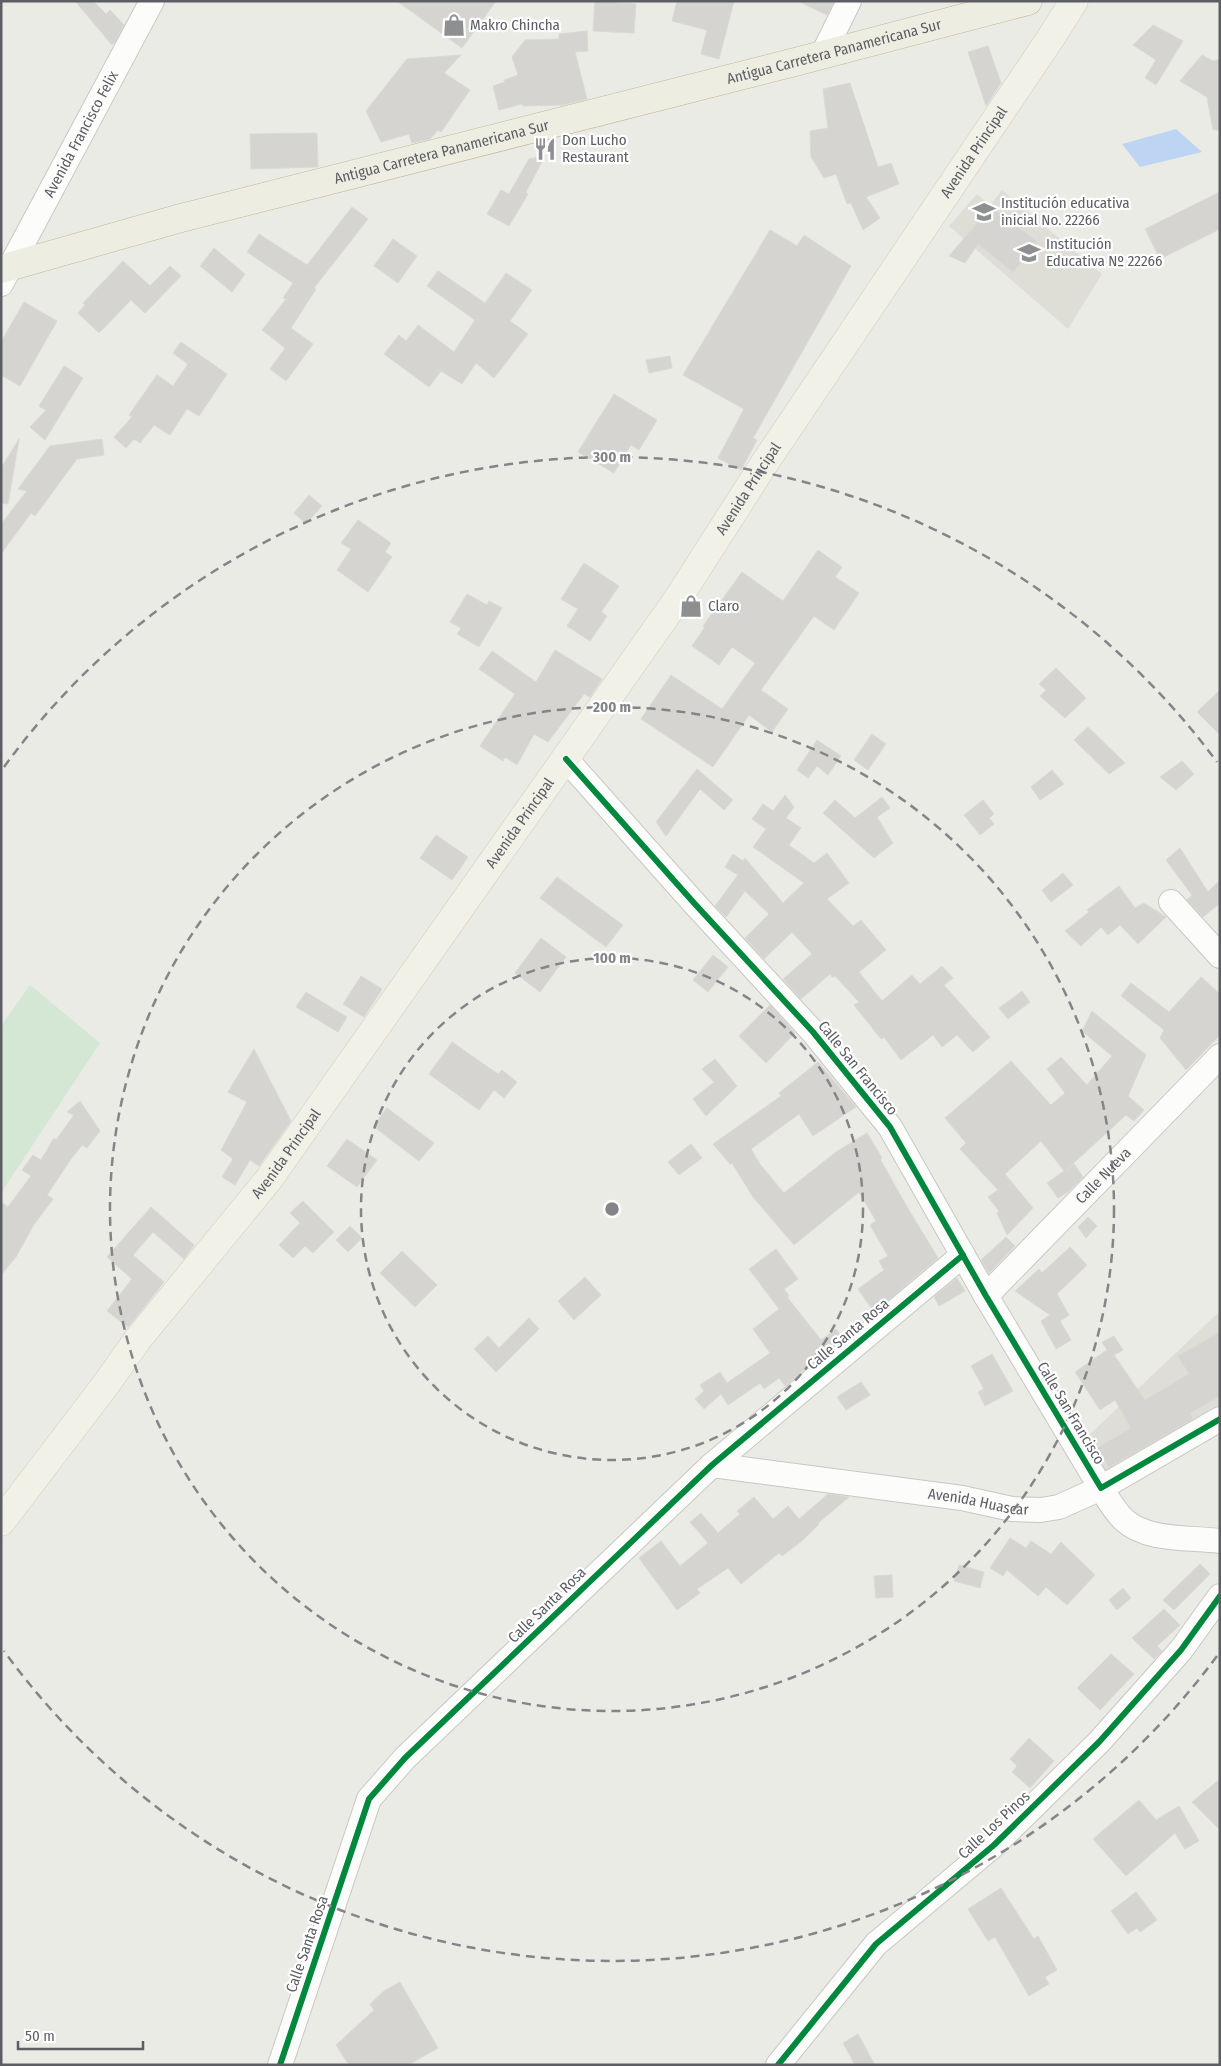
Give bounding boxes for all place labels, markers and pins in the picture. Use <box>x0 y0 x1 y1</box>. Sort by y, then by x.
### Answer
shop icon: Makro Chincha <box>441 12 467 38</box>
place label: Makro Chincha <box>470 16 560 34</box>
place label: Don Lucho Restaurant <box>562 131 629 166</box>
restaurant icon: Don Lucho Restaurant <box>532 136 558 162</box>
place label: Institución educativa inicial No. 22266 <box>1001 194 1130 229</box>
school or university icon: Institución educativa inicial No. 22266 <box>971 199 997 225</box>
place label: Institución Educativa Nº 22266 <box>1046 235 1162 270</box>
school or university icon: Institución Educativa Nº 22266 <box>1016 240 1042 266</box>
shop icon: Claro <box>678 593 704 619</box>
place label: Claro <box>708 597 740 615</box>
centre of rings <box>603 1200 621 1218</box>

